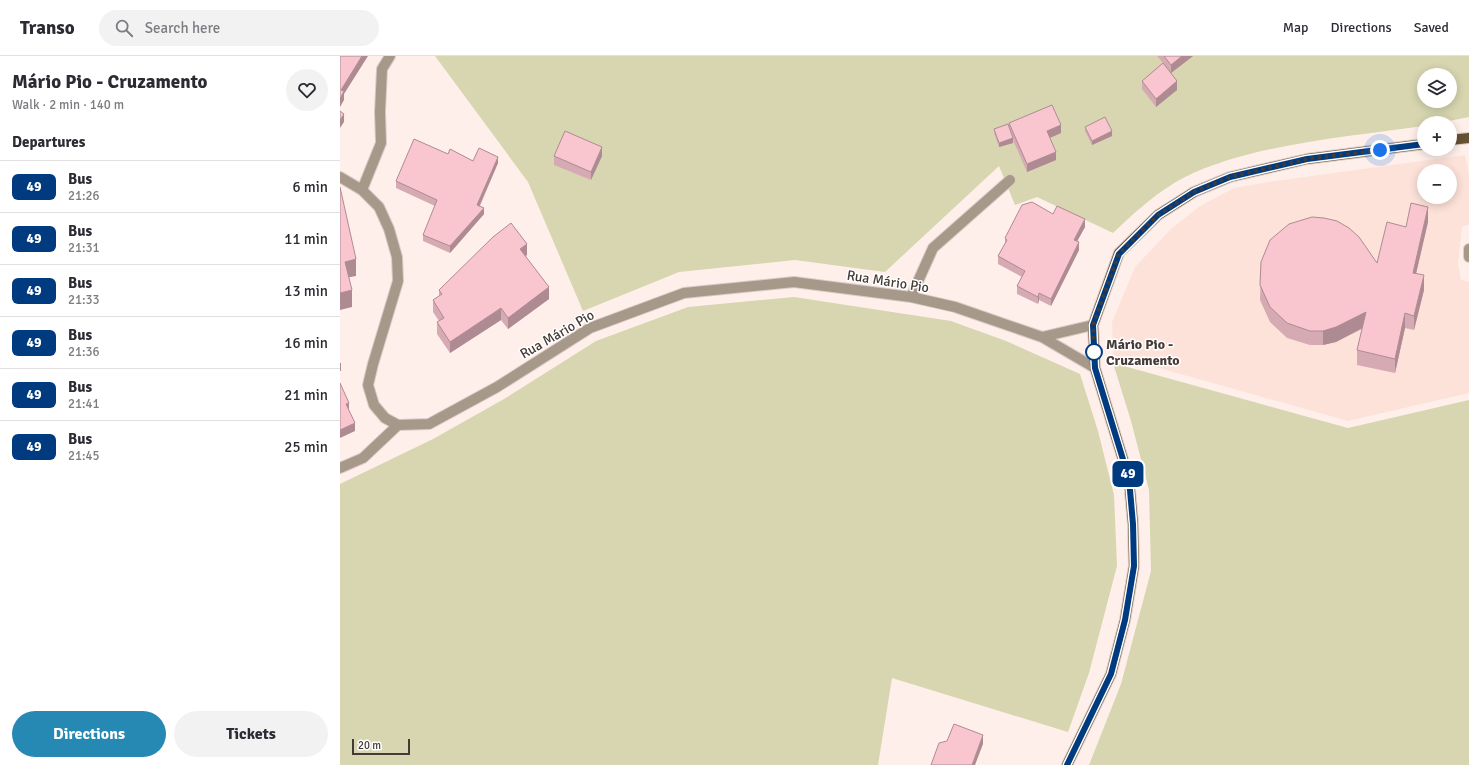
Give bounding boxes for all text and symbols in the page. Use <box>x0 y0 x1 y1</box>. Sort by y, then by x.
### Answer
search box <box>99 10 379 46</box>
text: Transo <box>20 16 75 40</box>
icon: search <box>113 17 135 39</box>
text: Search here <box>145 19 220 37</box>
text: Map <box>1283 19 1309 36</box>
text: Directions <box>1331 19 1392 36</box>
text: Saved <box>1414 19 1449 36</box>
map controls <box>1417 68 1457 204</box>
button: layers <box>1417 68 1457 108</box>
button: heart <box>286 69 328 111</box>
text: Mário Pio - Cruzamento <box>12 70 208 94</box>
text: Walk · 2 min · 140 m <box>12 97 124 113</box>
button: + <box>1417 116 1457 156</box>
text: Departures <box>12 133 85 151</box>
your location <box>1370 140 1390 160</box>
button: − <box>1417 164 1457 204</box>
text: Bus <box>68 170 92 188</box>
text: 49 <box>26 178 42 195</box>
text: 6 min <box>292 178 328 196</box>
text: 21:26 <box>68 188 100 204</box>
text: Bus <box>68 222 92 240</box>
text: 49 <box>26 230 42 247</box>
text: 11 min <box>284 230 328 248</box>
text: 21:31 <box>68 240 100 256</box>
street label: Rua Mário Pio <box>846 267 930 296</box>
text: Bus <box>68 274 92 292</box>
text: 49 <box>26 282 42 299</box>
text: 13 min <box>284 282 328 300</box>
text: 21:33 <box>68 292 100 308</box>
street label: Rua Mário Pio <box>517 306 597 363</box>
text: Bus <box>68 326 92 344</box>
text: 49 <box>26 334 42 351</box>
text: 16 min <box>284 334 328 352</box>
place label: Mário Pio - Cruzamento <box>1106 336 1180 369</box>
marker: Mário Pio - Cruzamento <box>1085 343 1103 361</box>
text: 21:36 <box>68 344 100 360</box>
text: Bus <box>68 378 92 396</box>
text: 49 <box>26 386 42 403</box>
text: 21 min <box>284 386 328 404</box>
text: 21:41 <box>68 396 100 412</box>
text: Bus <box>68 430 92 448</box>
text: 49 <box>26 438 42 455</box>
text: 25 min <box>284 438 328 456</box>
text: 21:45 <box>68 448 100 464</box>
line badge: 49 <box>1110 461 1146 487</box>
text: 49 <box>1120 465 1136 482</box>
button: Directions <box>12 711 166 757</box>
button: Tickets <box>174 711 328 757</box>
scale bar <box>352 737 410 756</box>
text: 20 m <box>358 739 381 752</box>

